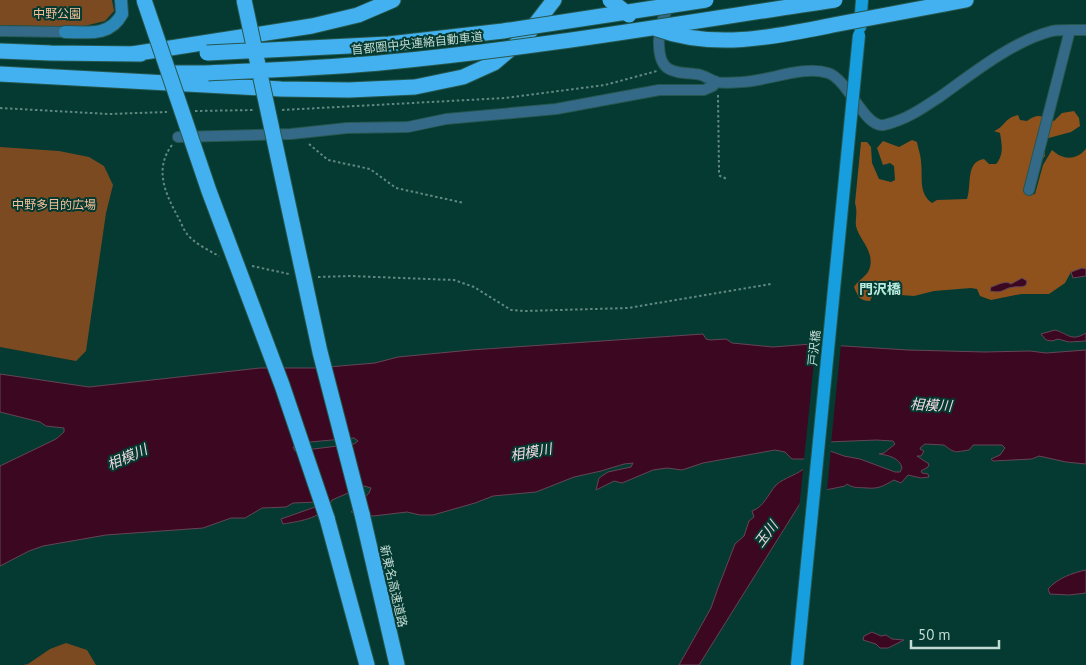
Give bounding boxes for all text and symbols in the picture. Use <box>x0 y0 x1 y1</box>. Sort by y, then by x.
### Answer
park label: 中野公園 <box>33 6 81 21</box>
street label: 首都圏中央連絡自動車道 <box>351 29 483 57</box>
park label: 中野多目的広場 <box>12 197 96 212</box>
district label: 門沢橋 <box>859 280 901 298</box>
street label: 戸沢橋 <box>805 329 823 367</box>
water label: 相模川 <box>910 395 954 415</box>
water label: 相模川 <box>104 439 152 474</box>
water label: 相模川 <box>509 439 555 465</box>
water label: 玉川 <box>750 516 783 551</box>
street label: 新東名高速道路 <box>377 543 411 629</box>
scale bar <box>911 618 998 650</box>
text: 50 m <box>918 625 951 644</box>

